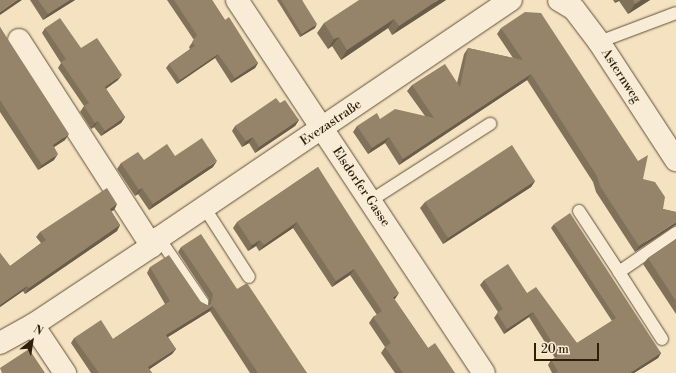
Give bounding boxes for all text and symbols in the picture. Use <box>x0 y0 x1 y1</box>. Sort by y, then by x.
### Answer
street label: Asternweg <box>598 46 644 106</box>
street label: Evezastraße <box>297 97 365 149</box>
street label: Elsdorfer Gasse <box>329 144 393 230</box>
north arrow <box>12 321 52 361</box>
text: N <box>31 322 45 339</box>
scale bar <box>536 335 601 361</box>
text: 20 m <box>541 342 569 357</box>

